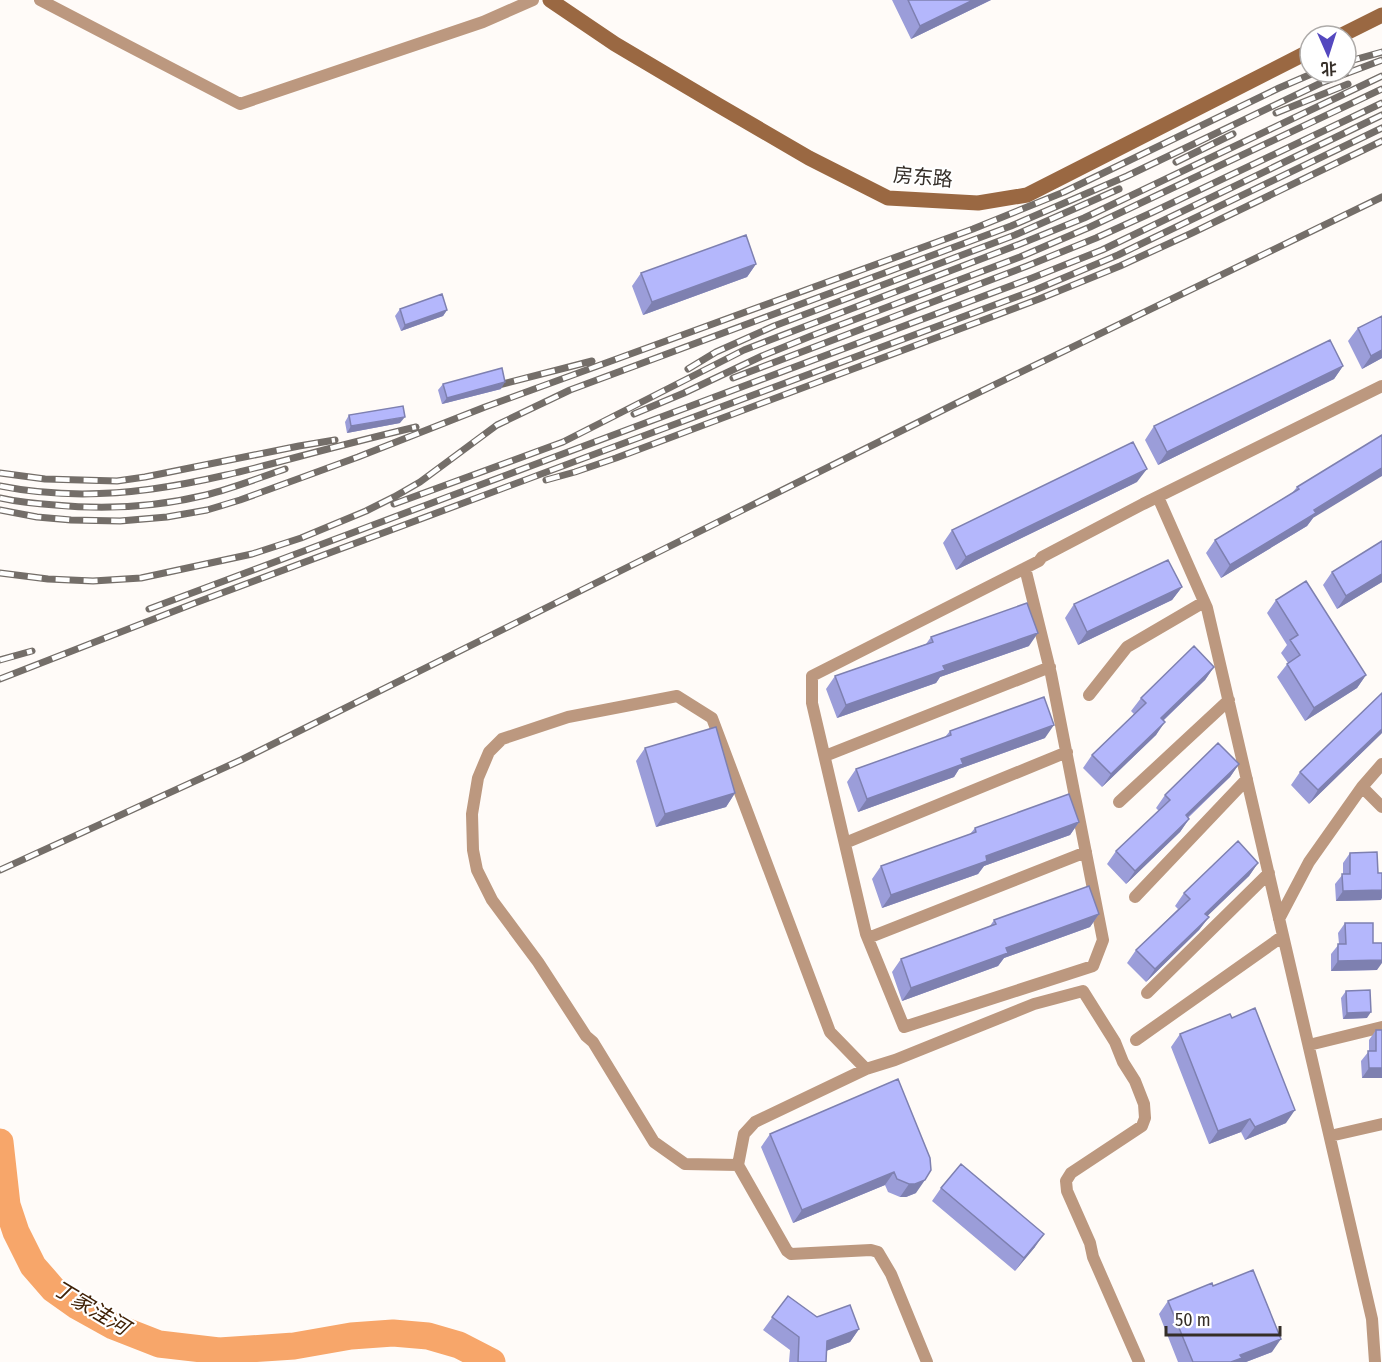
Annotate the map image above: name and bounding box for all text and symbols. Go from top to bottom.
north arrow [1298,24,1358,84]
text: 北 [1320,59,1337,78]
street label: 房东路 [892,162,954,192]
water label: 丁家洼河 [48,1275,137,1343]
scale bar [1166,1299,1280,1337]
text: 50 m [1175,1309,1211,1331]

